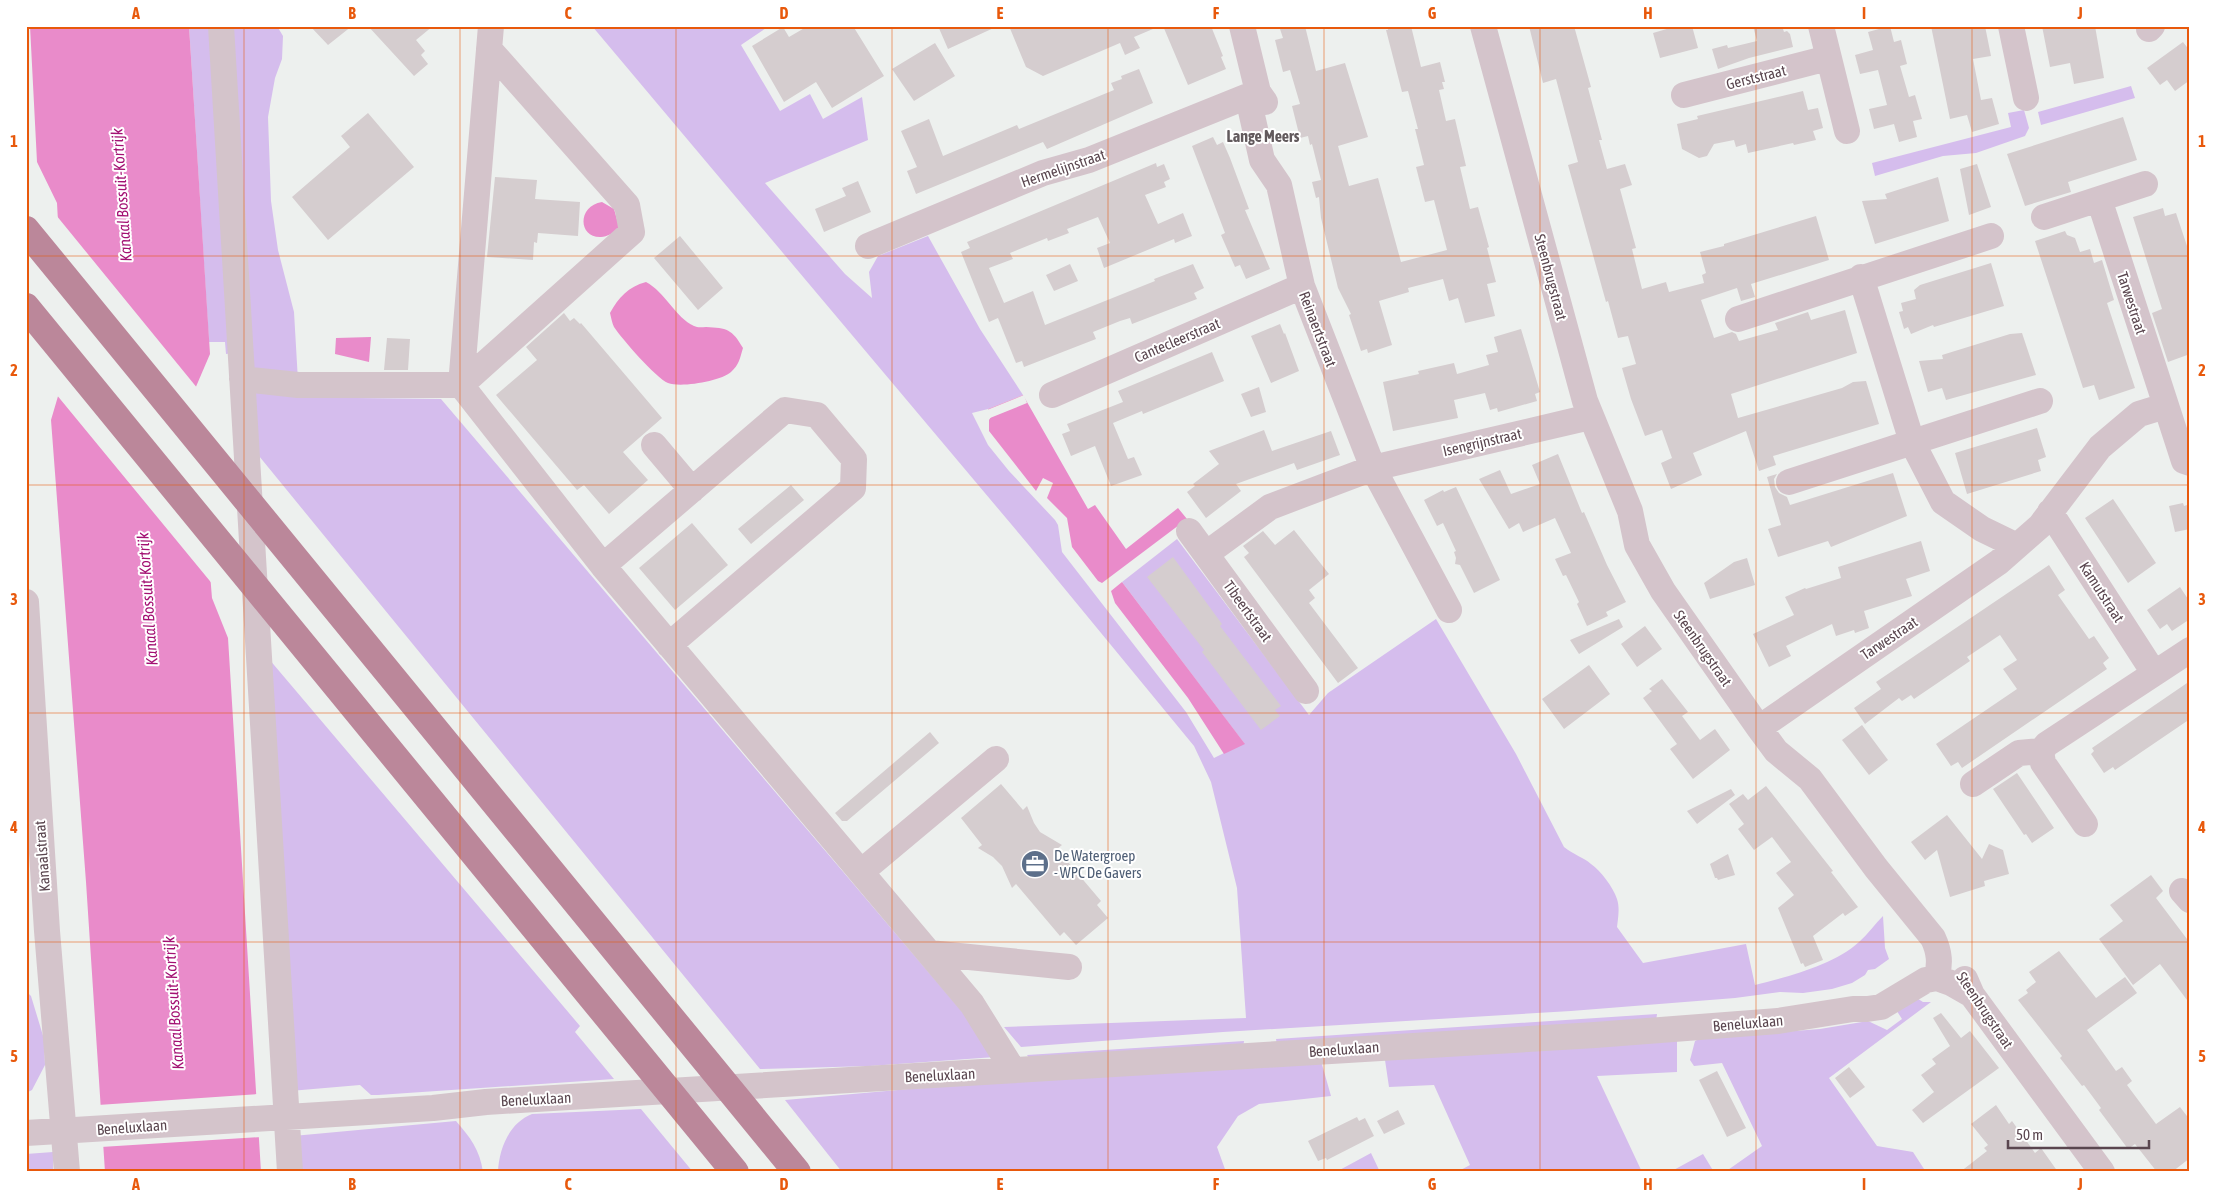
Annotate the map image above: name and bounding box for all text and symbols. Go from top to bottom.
text: A [131,4,140,22]
text: B [348,4,356,22]
text: C [564,4,572,22]
text: D [780,4,789,22]
text: E [997,4,1004,22]
text: F [1213,4,1220,22]
text: G [1428,4,1437,22]
text: H [1643,4,1653,22]
text: I [1862,4,1866,22]
text: J [2076,4,2083,22]
street label: Gerststraat [1724,61,1788,93]
water label: Kanaal Bossuit-Kortrijk [107,127,136,262]
district label: Lange Meers [1227,127,1300,145]
text: 1 [10,132,18,150]
text: 1 [2198,132,2206,150]
street label: Hermelijnstraat [1019,146,1107,190]
street label: Steenbrugstraat [1531,232,1571,322]
street label: Tarwestraat [2114,270,2150,336]
street label: Reinaertstraat [1296,289,1340,369]
street label: Cantecleerstraat [1132,314,1222,366]
text: 2 [10,361,18,379]
text: 2 [2198,361,2206,379]
street label: Isengrijnstraat [1441,425,1523,459]
water label: Kanaal Bossuit-Kortrijk [133,531,162,666]
street label: Kamutstraat [2076,559,2128,625]
street label: Tibeertstraat [1220,577,1276,645]
text: 3 [10,590,18,608]
text: 3 [2198,590,2206,608]
street label: Steenbrugstraat [1671,607,1735,689]
street label: Tarwestraat [1857,613,1921,663]
text: 4 [9,818,18,836]
text: 4 [2197,818,2206,836]
street label: Kanaalstraat [31,820,53,892]
place label: De Watergroep - WPC De Gavers [1054,847,1142,881]
office icon: De Watergroep - WPC De Gavers [1020,849,1050,879]
water label: Kanaal Bossuit-Kortrijk [159,935,188,1070]
street label: Steenbrugstraat [1953,969,2017,1051]
street label: Beneluxlaan [1712,1011,1784,1035]
street label: Beneluxlaan [1308,1038,1380,1060]
text: 5 [10,1047,18,1065]
text: 5 [2198,1047,2206,1065]
street label: Beneluxlaan [904,1065,976,1085]
street label: Beneluxlaan [500,1089,572,1109]
street label: Beneluxlaan [96,1116,168,1138]
scale bar [2008,1118,2150,1150]
text: 50 m [2016,1126,2043,1143]
text: A [131,1175,140,1193]
text: B [348,1175,356,1193]
text: C [564,1175,572,1193]
text: D [780,1175,789,1193]
text: E [997,1175,1004,1193]
text: F [1213,1175,1220,1193]
text: G [1428,1175,1437,1193]
text: H [1643,1175,1653,1193]
text: I [1862,1175,1866,1193]
text: J [2076,1175,2083,1193]

